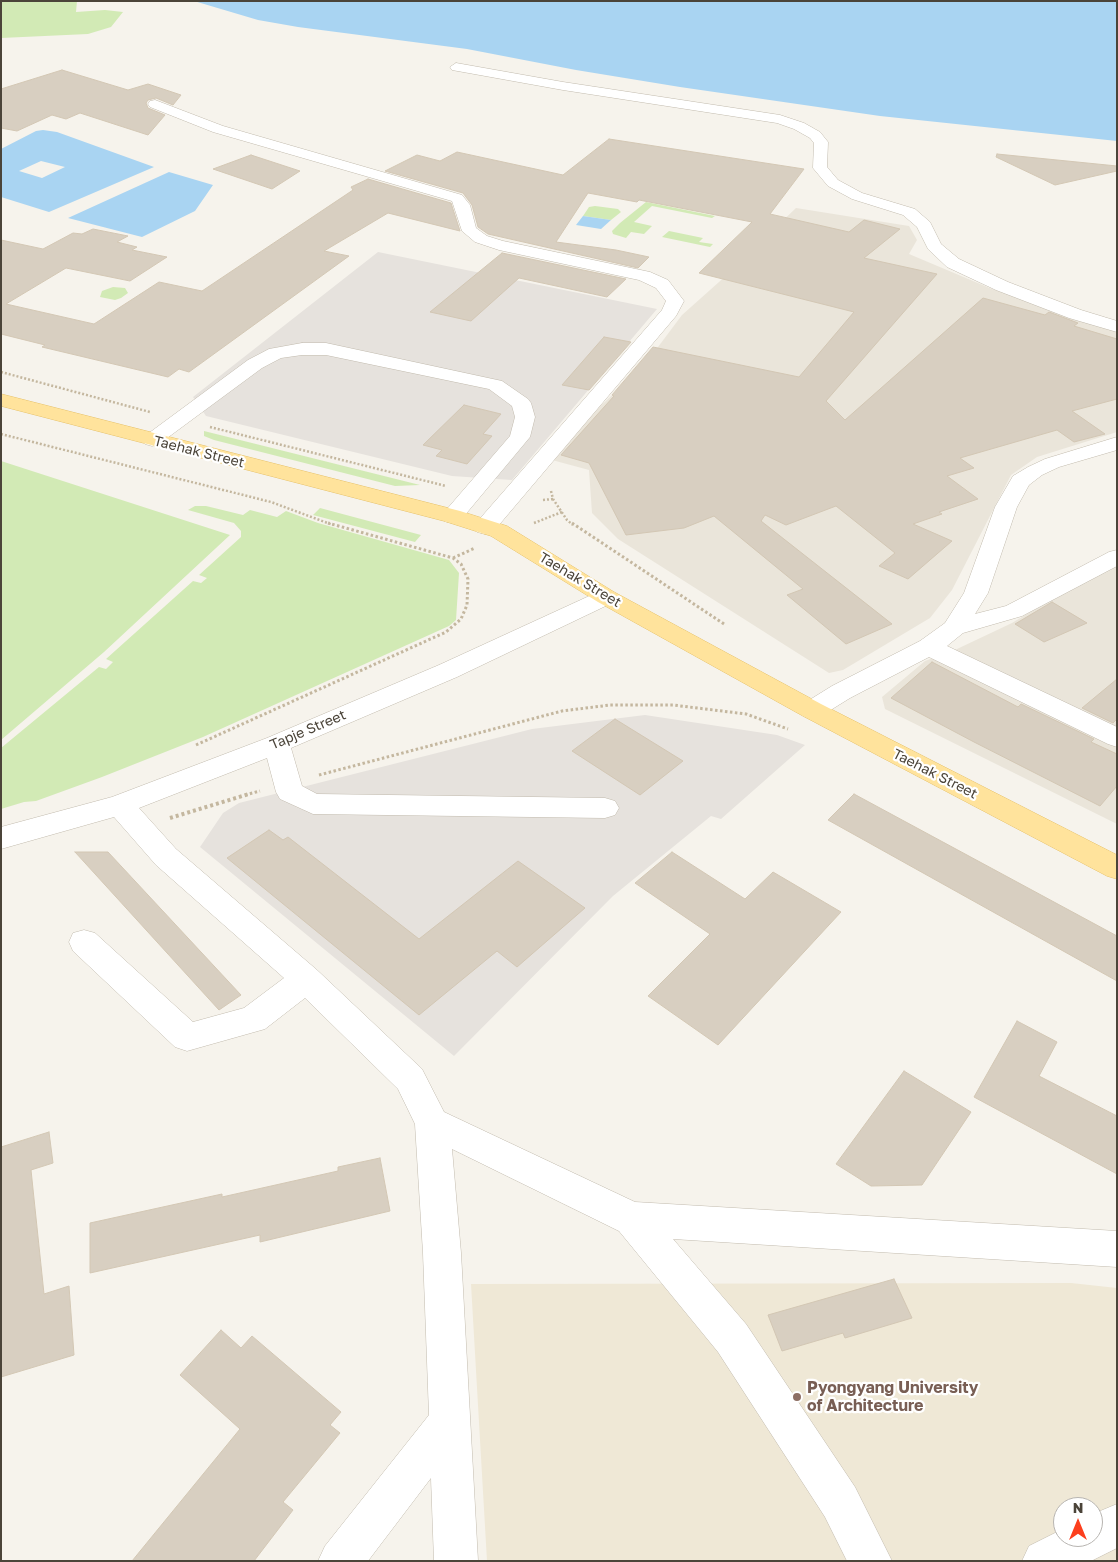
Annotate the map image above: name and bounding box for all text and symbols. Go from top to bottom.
street label: Taehak Street [152,433,246,471]
street label: Taehak Street [536,549,624,611]
street label: Tapje Street [268,706,348,754]
street label: Taehak Street [890,745,980,803]
place label: Pyongyang University of Architecture [807,1378,978,1416]
marker: Pyongyang University of Architecture [791,1391,803,1403]
north arrow [1053,1497,1103,1547]
text: N [1073,1499,1083,1516]

